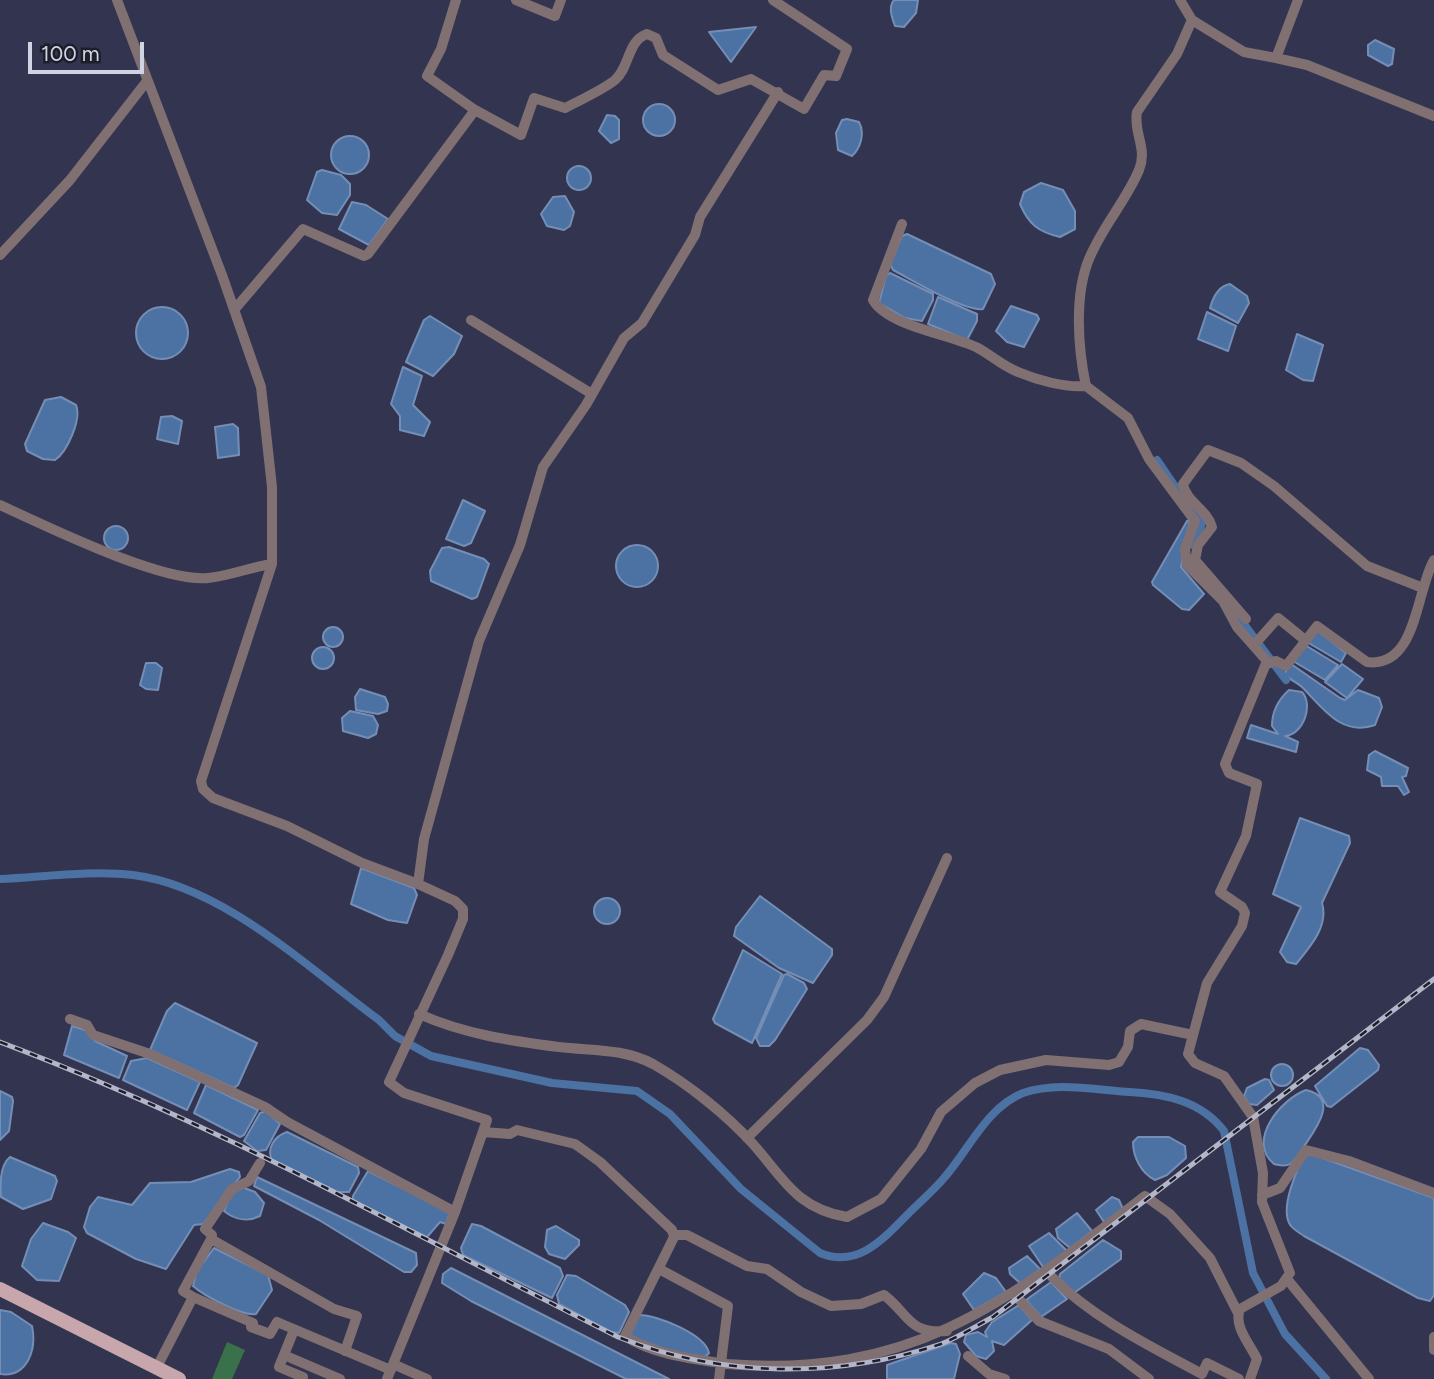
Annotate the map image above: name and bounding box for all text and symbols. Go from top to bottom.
scale bar [32,28,147,72]
text: 100 m [41,41,100,66]

